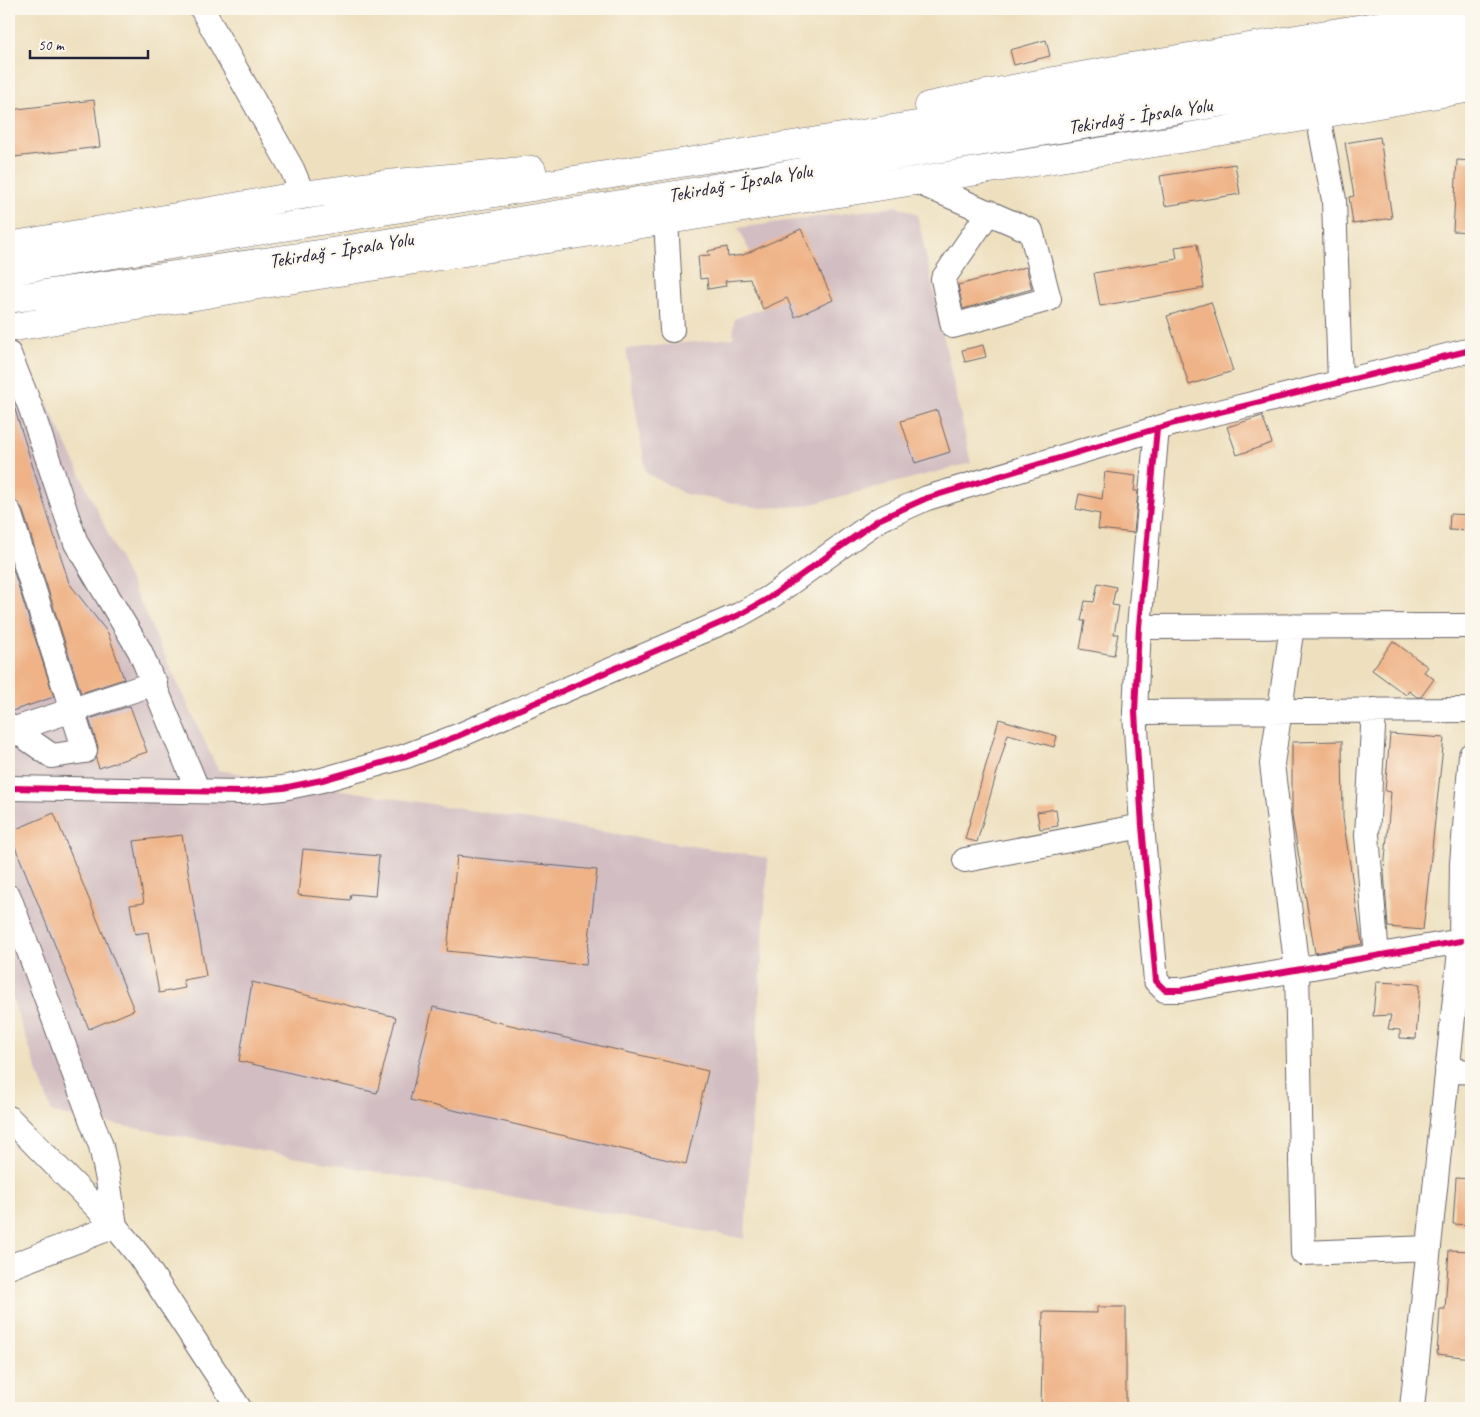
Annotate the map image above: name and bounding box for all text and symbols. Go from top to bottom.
scale bar [30,28,148,60]
text: 50 m [38,36,65,55]
street label: Tekirdağ - İpsala Yolu [1066,92,1215,140]
street label: Tekirdağ - İpsala Yolu [666,158,815,208]
street label: Tekirdağ - İpsala Yolu [267,226,416,274]

